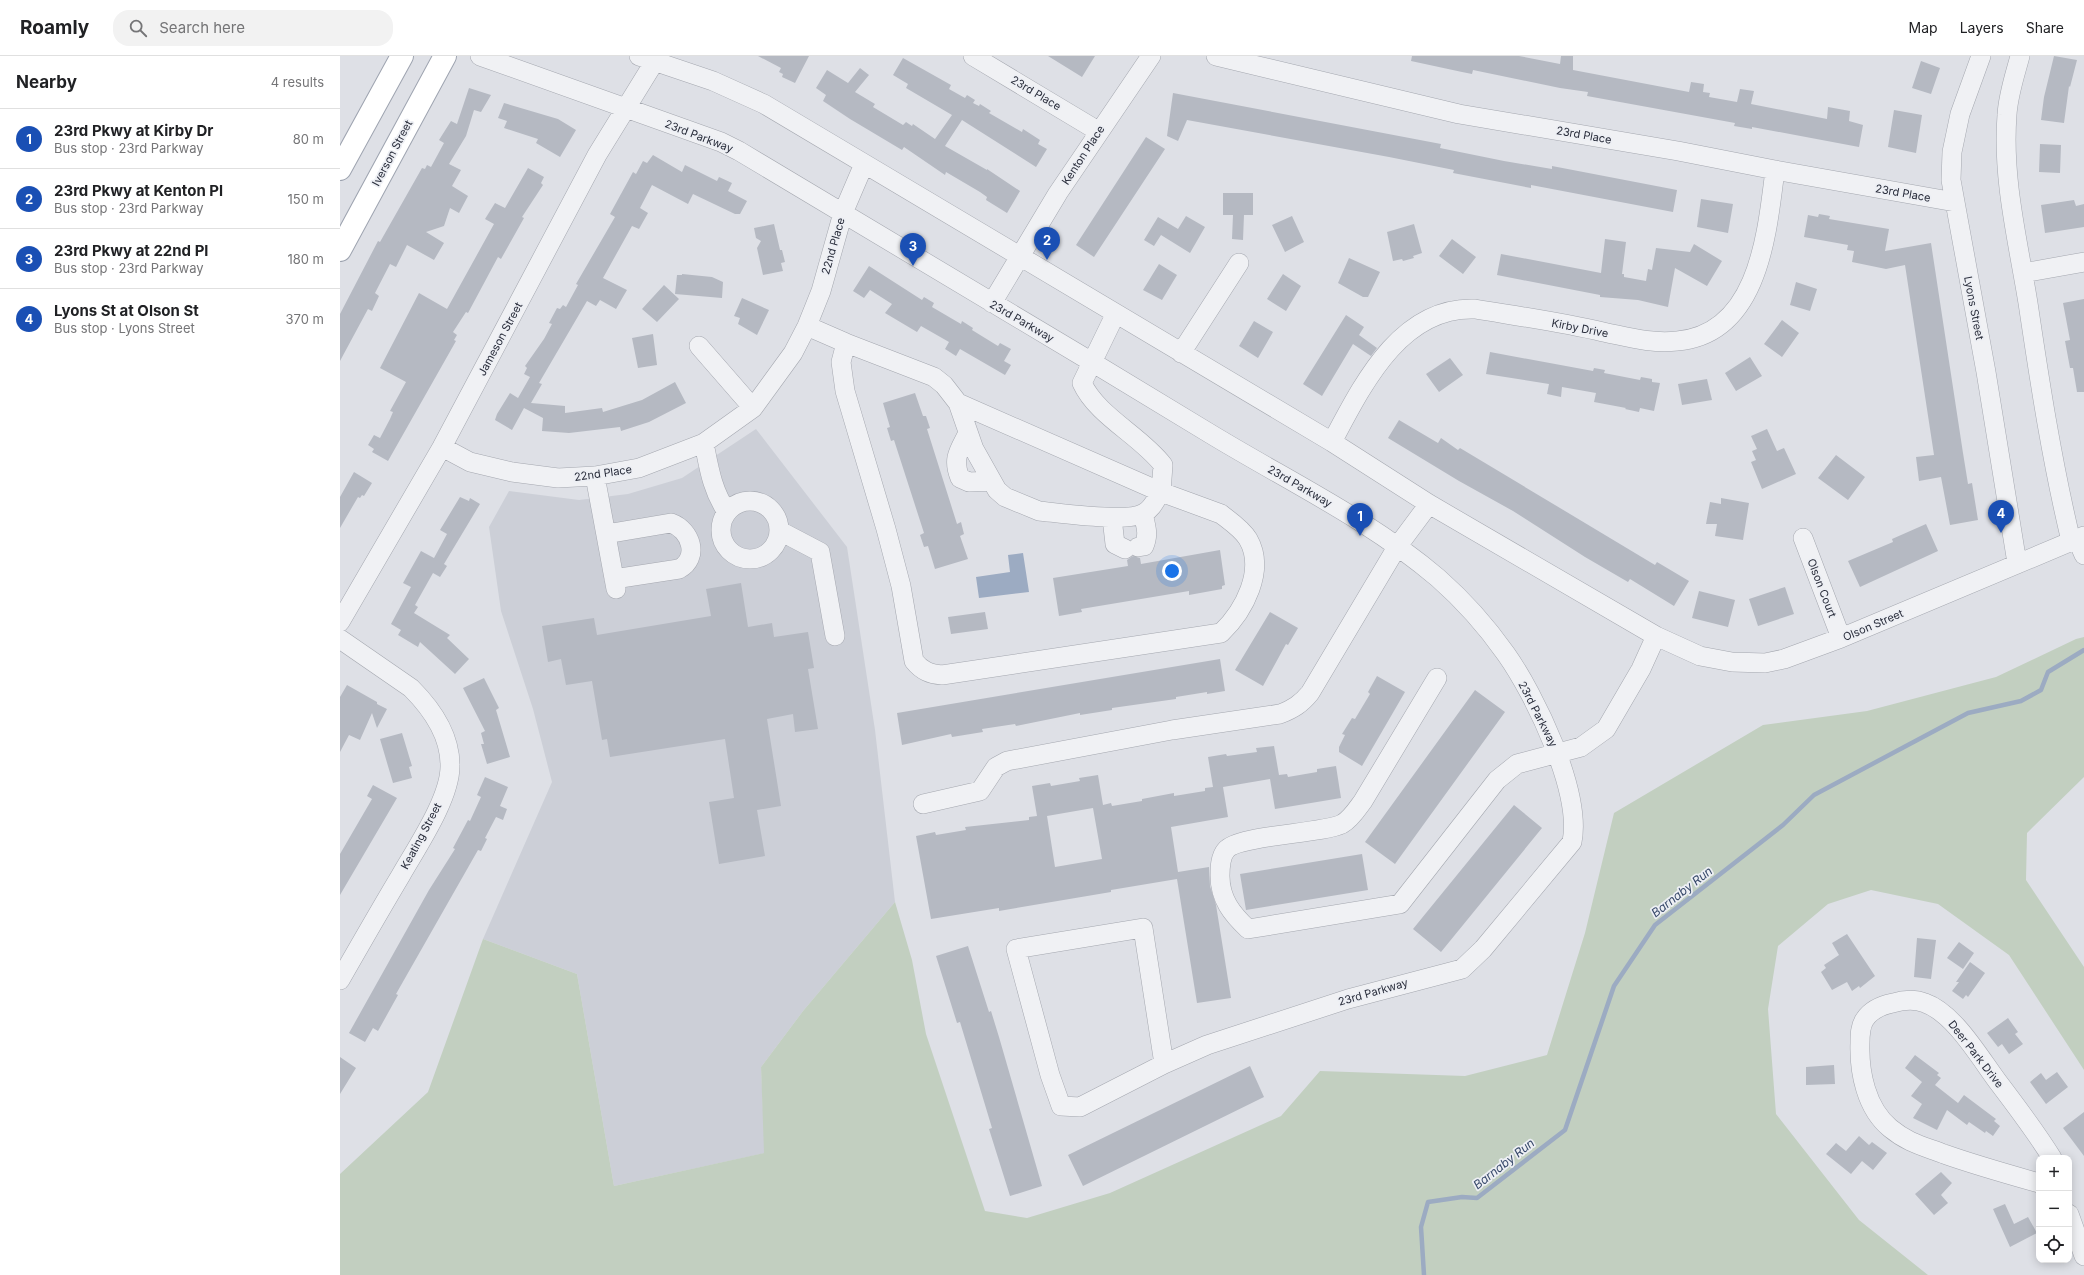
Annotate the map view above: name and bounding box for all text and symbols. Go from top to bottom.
search box [113,10,393,46]
text: Roamly [20,16,89,39]
icon: search [127,17,149,39]
text: Search here [159,18,245,37]
text: Map [1909,19,1938,36]
text: Layers [1960,19,2004,36]
text: Share [2026,19,2064,36]
text: Nearby [16,72,77,92]
street label: 23rd Place [1008,73,1064,113]
text: 4 results [271,74,324,90]
street label: Iverson Street [369,117,415,188]
street label: 23rd Parkway [663,117,735,155]
text: 23rd Pkwy at Kirby Dr [54,121,213,140]
street label: Kenton Place [1059,123,1107,187]
street label: 23rd Place [1555,123,1613,147]
text: 1 [26,131,32,147]
text: 80 m [293,131,324,147]
text: Bus stop · 23rd Parkway [54,140,204,156]
text: 23rd Pkwy at Kenton Pl [54,181,223,200]
street label: 23rd Place [1874,181,1932,205]
text: 2 [25,191,33,207]
text: 150 m [288,191,324,207]
text: Bus stop · 23rd Parkway [54,200,204,216]
street label: 22nd Place [818,216,848,276]
pin: 2 [1034,227,1060,260]
pin: 3 [900,233,926,266]
text: 23rd Pkwy at 22nd Pl [54,241,208,260]
text: 3 [25,251,33,267]
text: 180 m [287,251,324,267]
text: Bus stop · 23rd Parkway [54,260,204,276]
street label: Lyons Street [1961,275,1987,341]
street label: 23rd Parkway [987,297,1057,345]
street label: Jameson Street [475,299,526,378]
text: Lyons St at Olson St [54,301,199,320]
text: 4 [25,311,33,327]
text: 370 m [286,311,324,327]
street label: Kirby Drive [1550,316,1610,340]
text: Bus stop · Lyons Street [54,320,195,336]
street label: 22nd Place [573,462,633,484]
street label: 23rd Parkway [1265,462,1335,510]
pin: 4 [1988,500,2014,533]
pin: 1 [1347,503,1373,536]
street label: Olson Court [1804,556,1840,620]
your location [1162,561,1182,581]
street label: Olson Street [1841,606,1906,644]
street label: 23rd Parkway [1515,679,1561,749]
street label: Keating Street [398,800,445,872]
water label: Barnaby Run [1648,863,1715,920]
street label: 23rd Parkway [1336,975,1410,1009]
street label: Deer Park Drive [1945,1017,2007,1091]
water label: Barnaby Run [1470,1135,1537,1192]
map controls [2036,1155,2072,1263]
button: + [2036,1155,2072,1191]
button: − [2036,1191,2072,1227]
button: locate [2036,1227,2072,1263]

